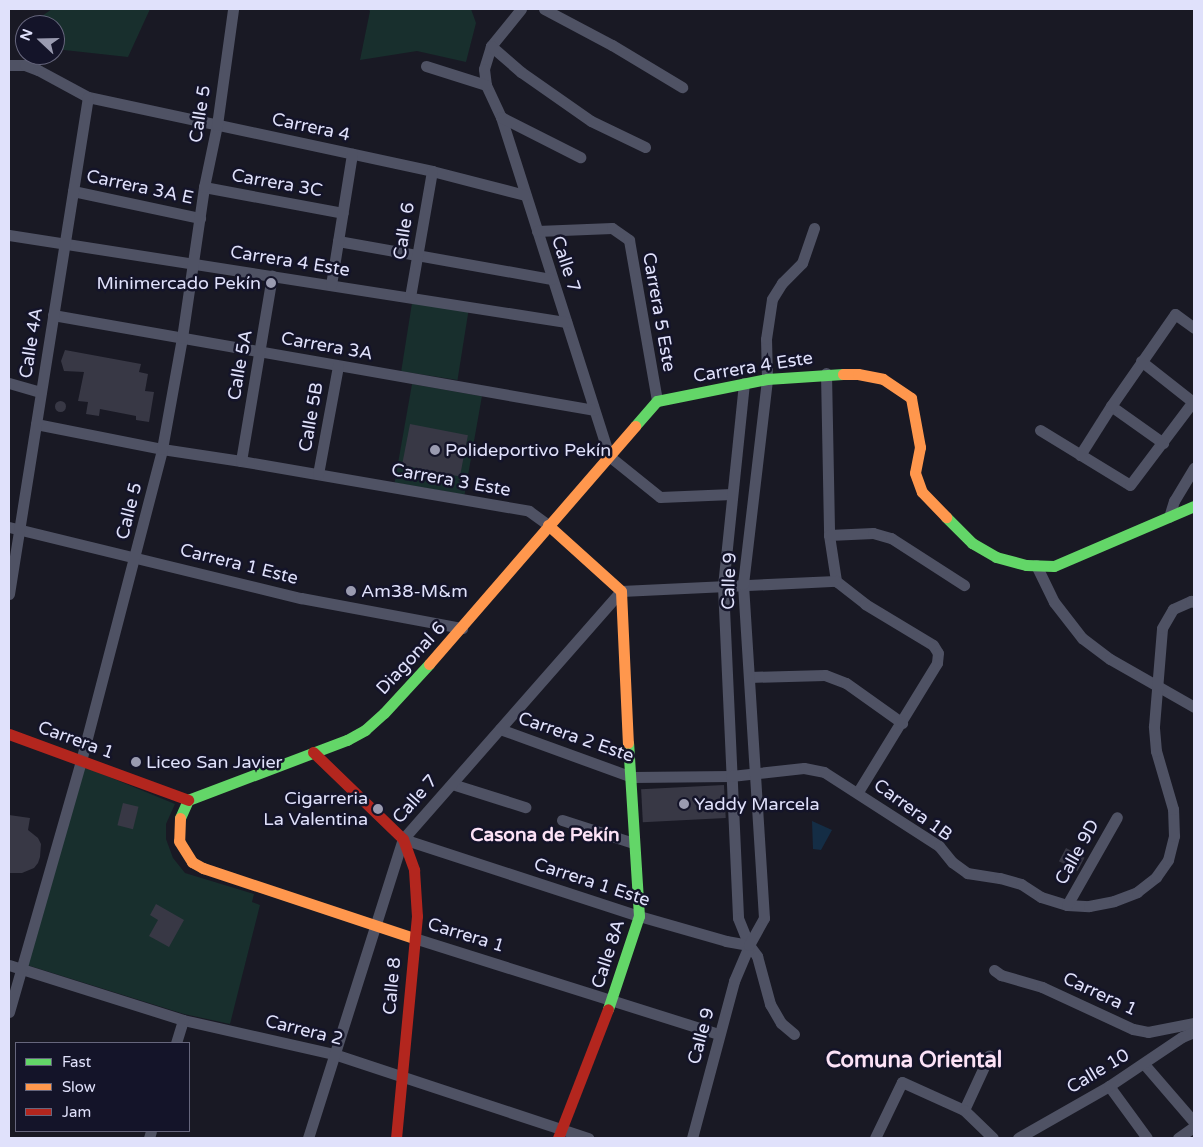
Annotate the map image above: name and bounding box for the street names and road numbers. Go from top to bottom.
street label: Calle 5 [185,84,215,144]
street label: Carrera 4 [270,108,352,146]
street label: Carrera 3C [230,164,324,202]
street label: Carrera 3A E [84,165,196,209]
street label: Calle 6 [389,201,419,261]
street label: Calle 7 [547,233,585,295]
street label: Carrera 4 Este [229,241,351,281]
street label: Carrera 5 Este [638,251,680,373]
street label: Calle 4A [15,306,47,380]
street label: Carrera 3A [279,327,375,365]
street label: Calle 5A [223,328,257,402]
street label: Carrera 4 Este [692,347,814,387]
street label: Calle 5B [294,381,328,453]
street label: Carrera 3 Este [390,459,512,501]
street label: Calle 5 [112,480,146,542]
street label: Carrera 1 Este [178,539,300,589]
street label: Calle 9 [717,552,741,610]
street label: Diagonal 6 [372,617,450,699]
street label: Carrera 2 Este [515,707,637,767]
street label: Carrera 1 [35,716,117,764]
street label: Calle 7 [388,770,442,828]
street label: Carrera 1B [870,774,956,846]
street label: Calle 9D [1050,816,1104,888]
street label: Carrera 1 Este [531,853,653,911]
street label: Carrera 1 [425,913,507,957]
street label: Calle 8A [587,917,629,991]
street label: Calle 8 [379,956,405,1016]
street label: Carrera 1 [1059,967,1141,1021]
street label: Calle 9 [683,1005,719,1067]
street label: Carrera 2 [263,1010,345,1050]
street label: Calle 10 [1063,1044,1133,1098]

